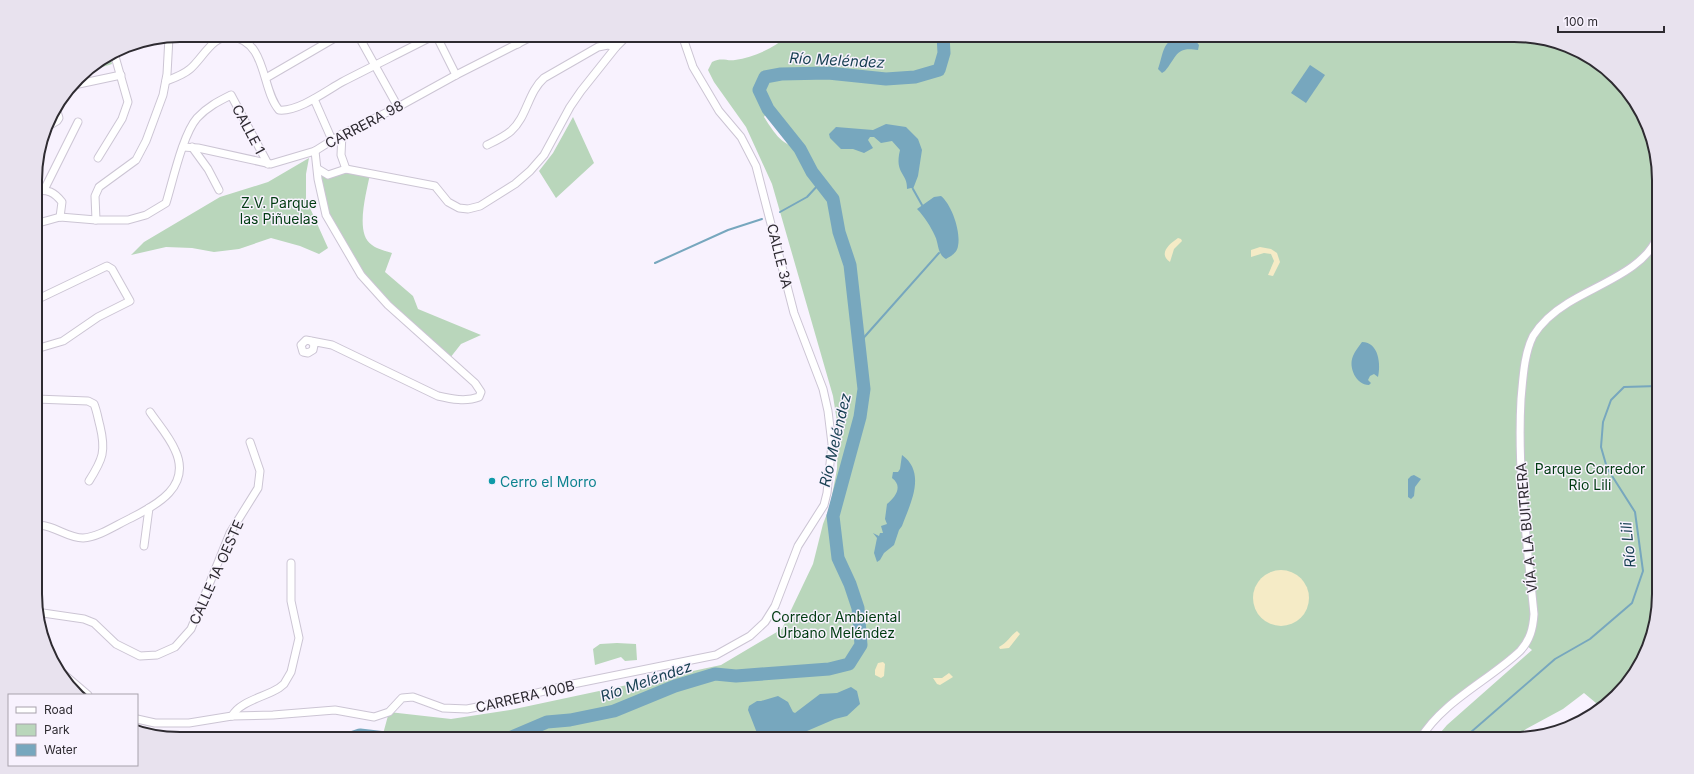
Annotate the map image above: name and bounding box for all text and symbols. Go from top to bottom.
scale bar [1558,8,1664,34]
text: 100 m [1564,14,1598,29]
water label: Río Meléndez [789,48,885,72]
street label: CARRERA 98 [322,96,406,152]
street label: CALLE 1 [229,101,269,157]
park label: Z.V. Parque las Piñuelas [240,194,318,227]
street label: CALLE 3A [764,222,796,290]
water label: Río Meléndez [815,391,855,489]
park label: Parque Corredor Rio Lili [1535,460,1645,493]
street label: VÍA A LA BUITRERA [1512,462,1540,594]
place label: Cerro el Morro [500,473,597,490]
marker: Cerro el Morro [487,476,497,486]
street label: CALLE 1A OESTE [185,517,247,627]
water label: Río Lili [1616,521,1640,569]
park label: Corredor Ambiental Urbano Meléndez [771,608,901,641]
water label: Río Meléndez [598,656,694,706]
street label: CARRERA 100B [474,676,576,716]
legend [8,694,138,766]
text: Road [44,702,73,717]
text: Park [44,722,70,737]
text: Water [44,742,78,757]

